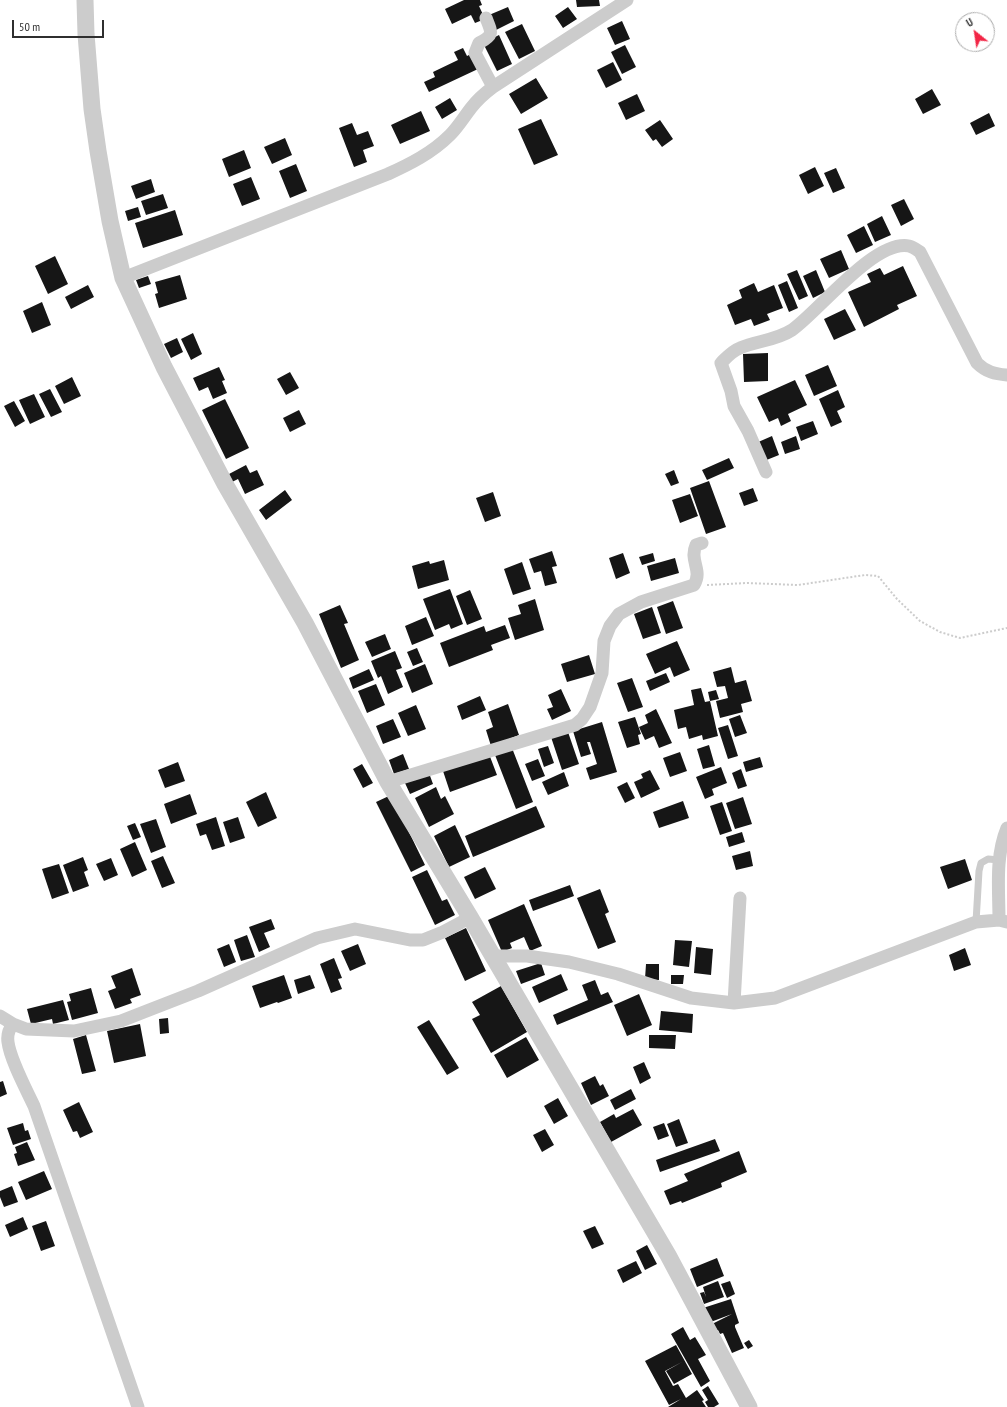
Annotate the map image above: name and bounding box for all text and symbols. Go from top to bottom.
scale bar [14,12,106,38]
north arrow [955,12,995,52]
text: U [964,15,975,30]
text: 50 m [19,19,40,34]

